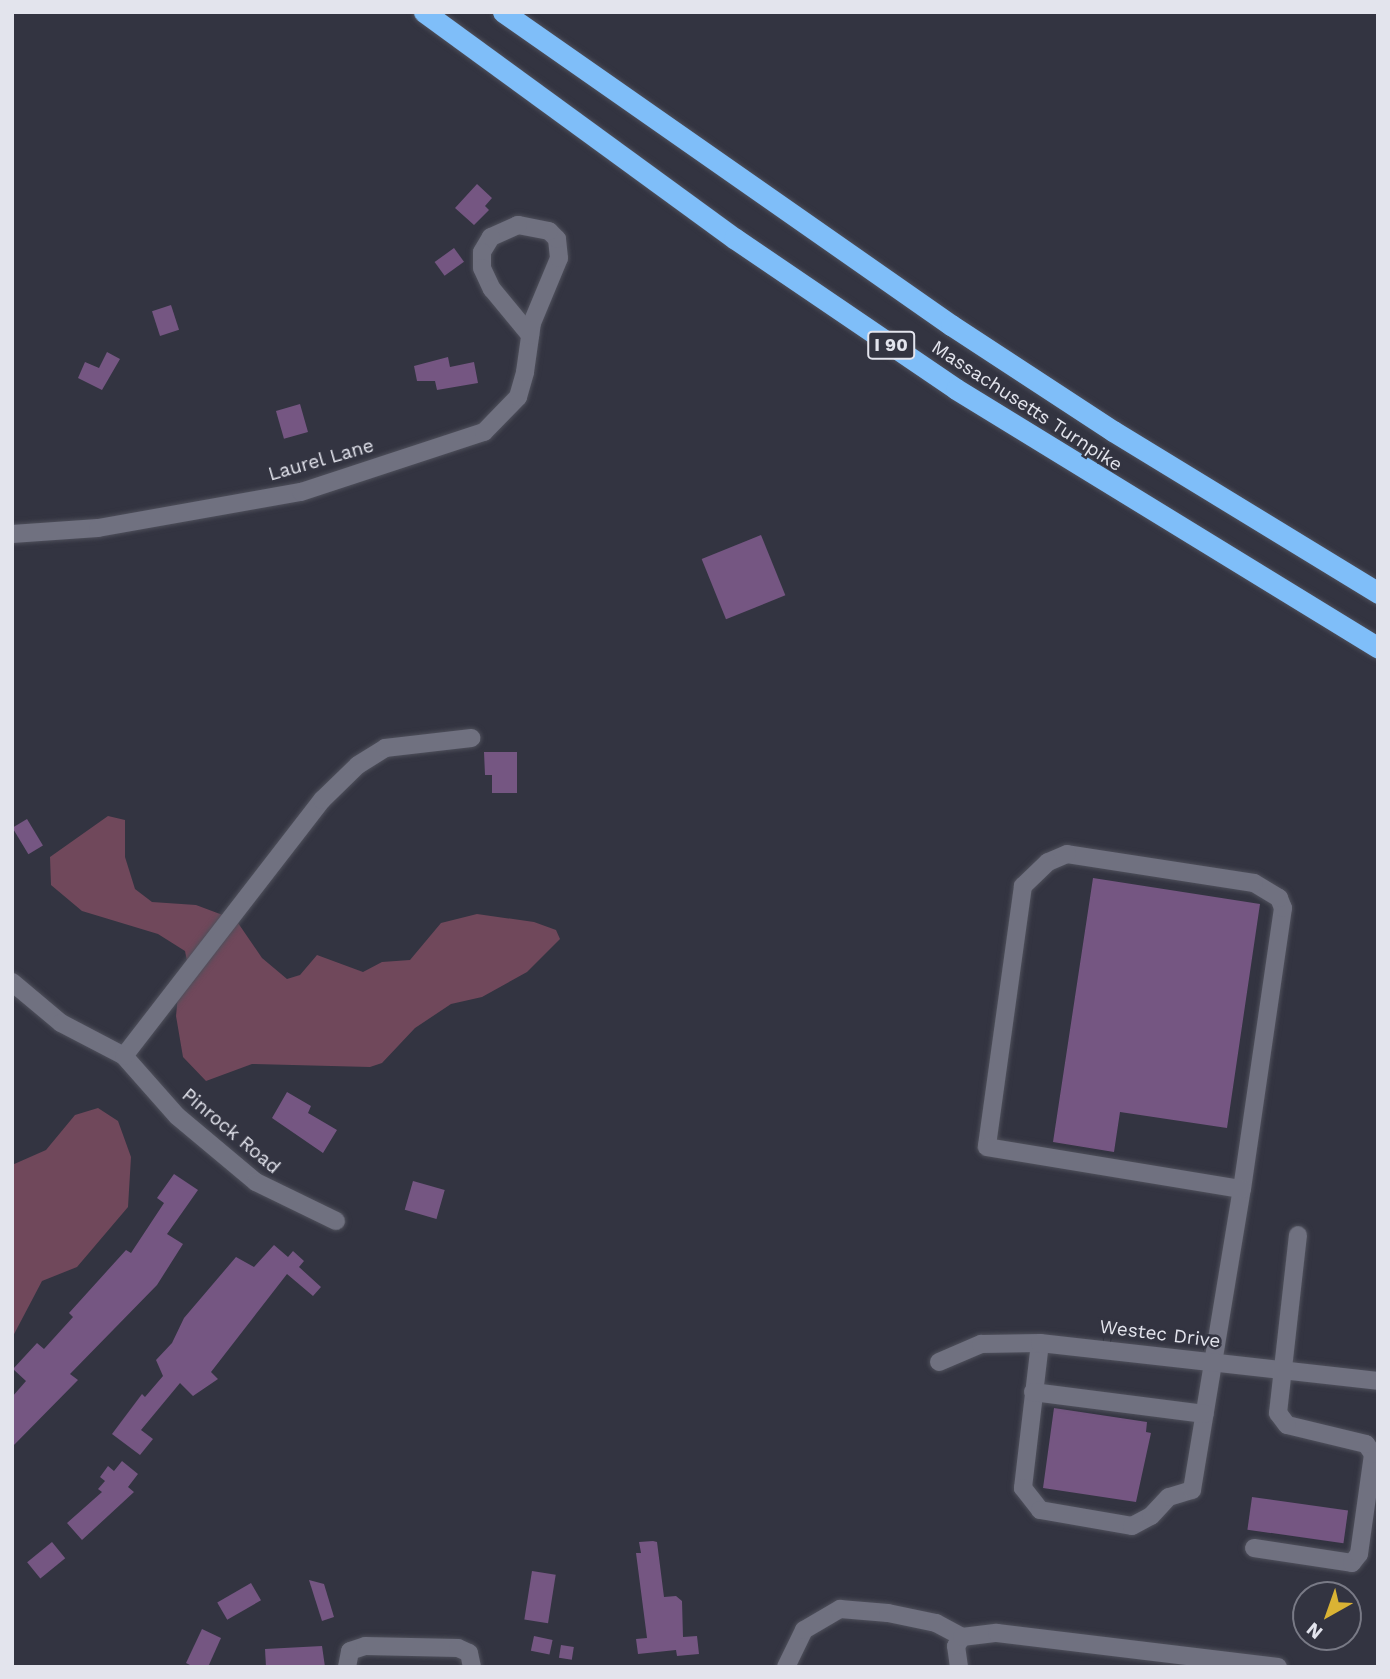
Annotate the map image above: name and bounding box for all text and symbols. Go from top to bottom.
road number: I 90 [866,330,916,360]
street label: Massachusetts Turnpike [927,336,1127,476]
street label: Laurel Lane [265,434,377,486]
street label: Pinrock Road [177,1083,285,1179]
street label: Westec Drive [1098,1315,1222,1353]
north arrow [1292,1581,1362,1651]
text: N [1302,1618,1327,1644]

